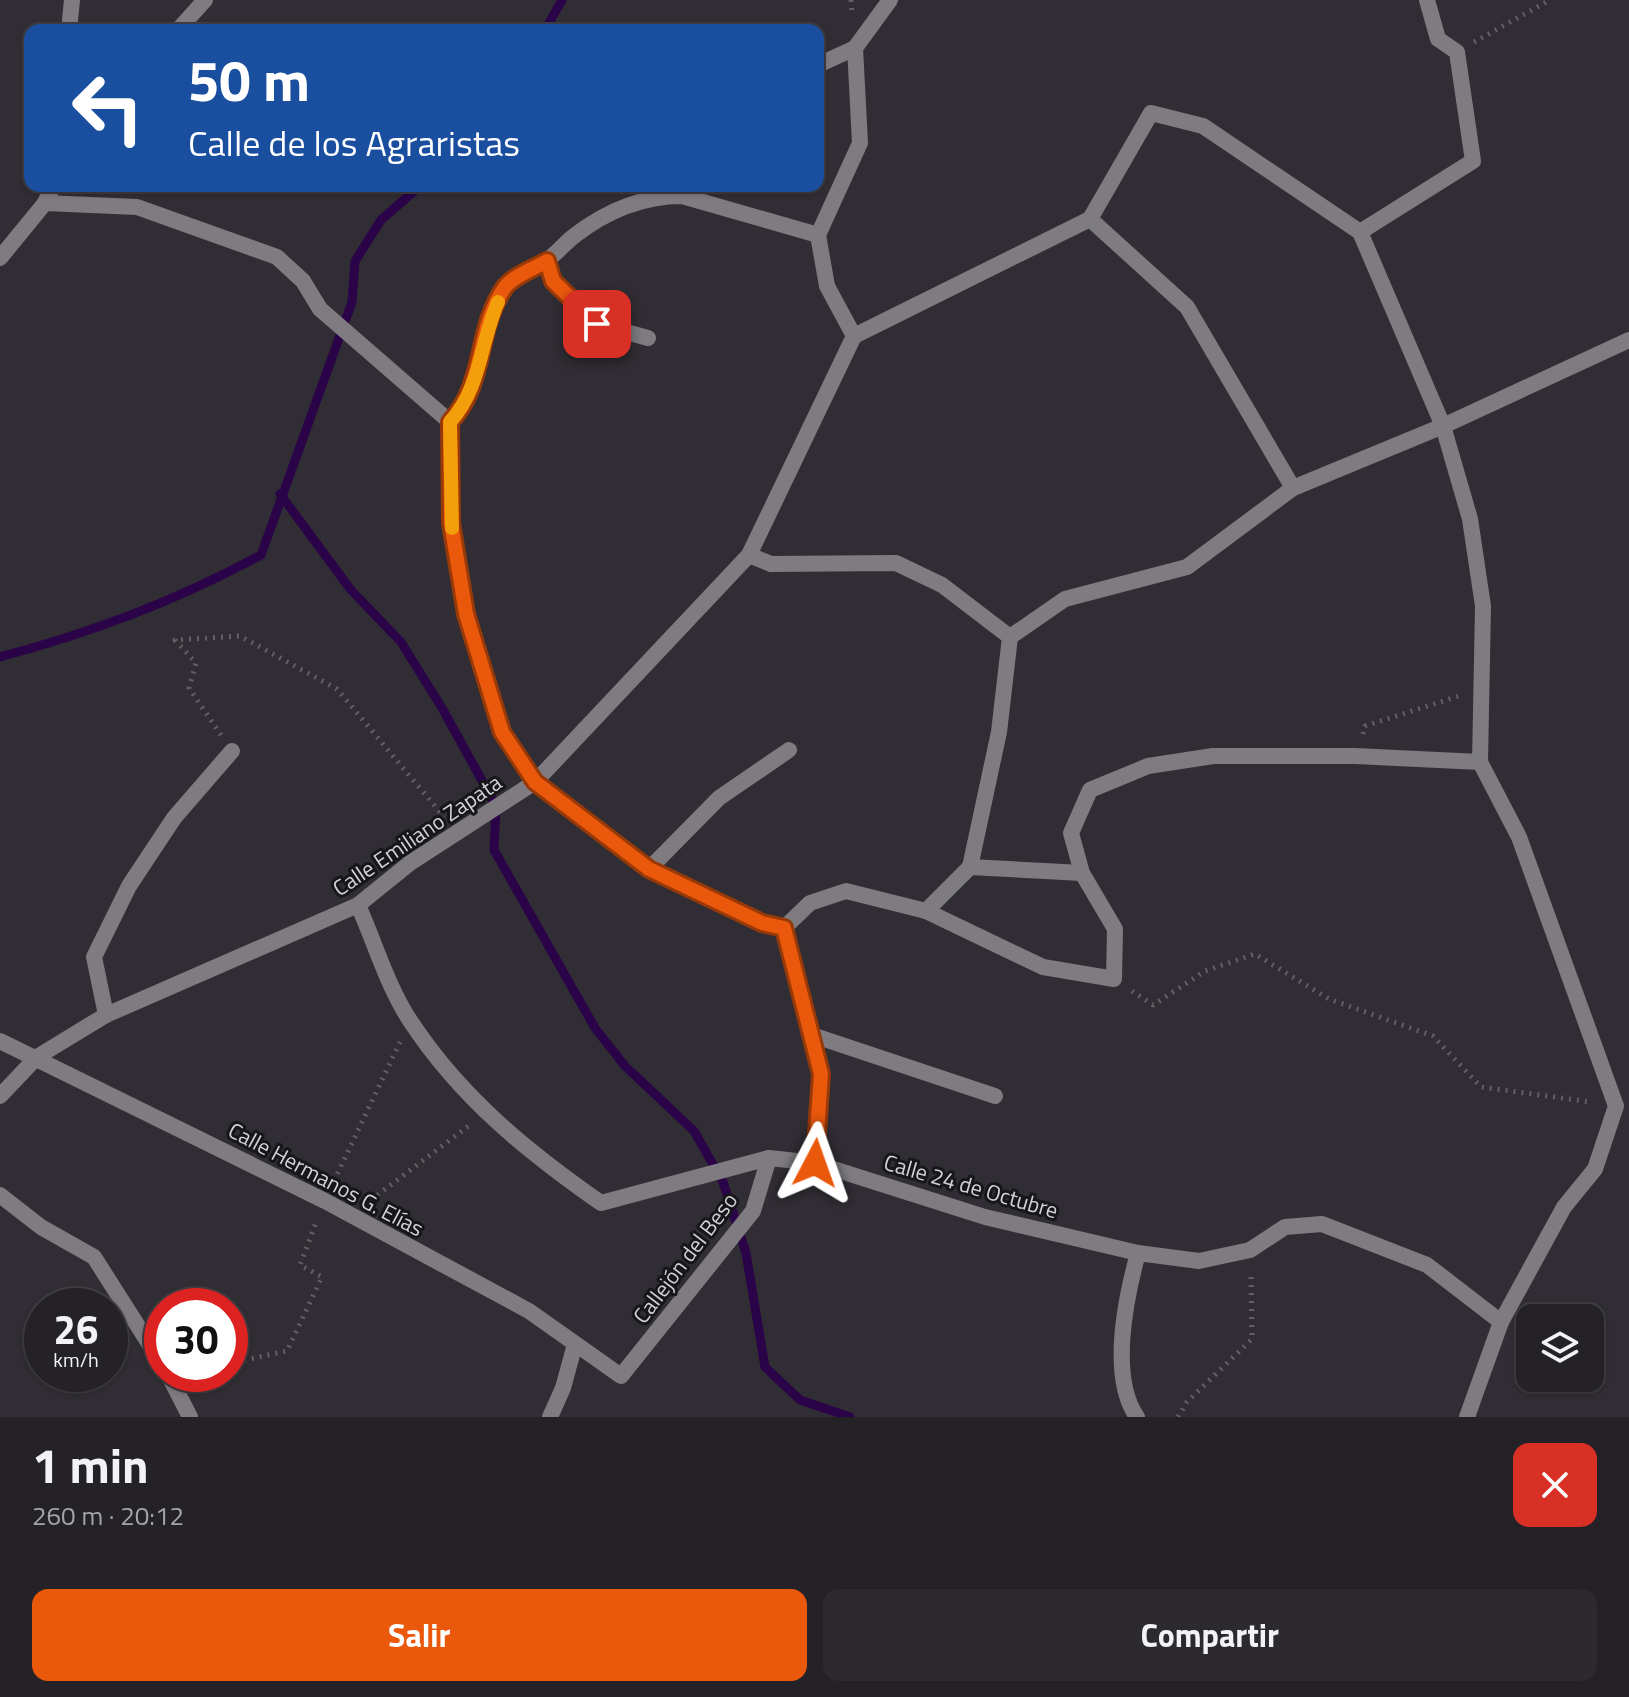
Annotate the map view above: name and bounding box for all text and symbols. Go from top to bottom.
text: 50 m [188,38,310,123]
icon: left [56,56,160,160]
text: Calle de los Agraristas [188,115,520,170]
pin [563,290,631,358]
icon: arrive [575,302,619,346]
street label: Calle Emiliano Zapata [325,766,509,904]
street label: Calle Hermanos G. Elías [222,1113,430,1245]
position arrow [773,1121,857,1205]
street label: Calle 24 de Octubre [880,1145,1062,1227]
street label: Callejón del Beso [624,1185,746,1331]
speed limit sign: 30 [144,1288,248,1392]
text: 26 [54,1299,98,1360]
map controls [1516,1304,1604,1392]
button: layers [1516,1304,1604,1392]
text: km/h [53,1344,99,1375]
text: 1 min [32,1429,149,1502]
button: close [1513,1443,1597,1527]
text: 260 m · 20:12 [32,1496,184,1535]
button: Salir [32,1589,807,1681]
button: Compartir [823,1589,1597,1681]

